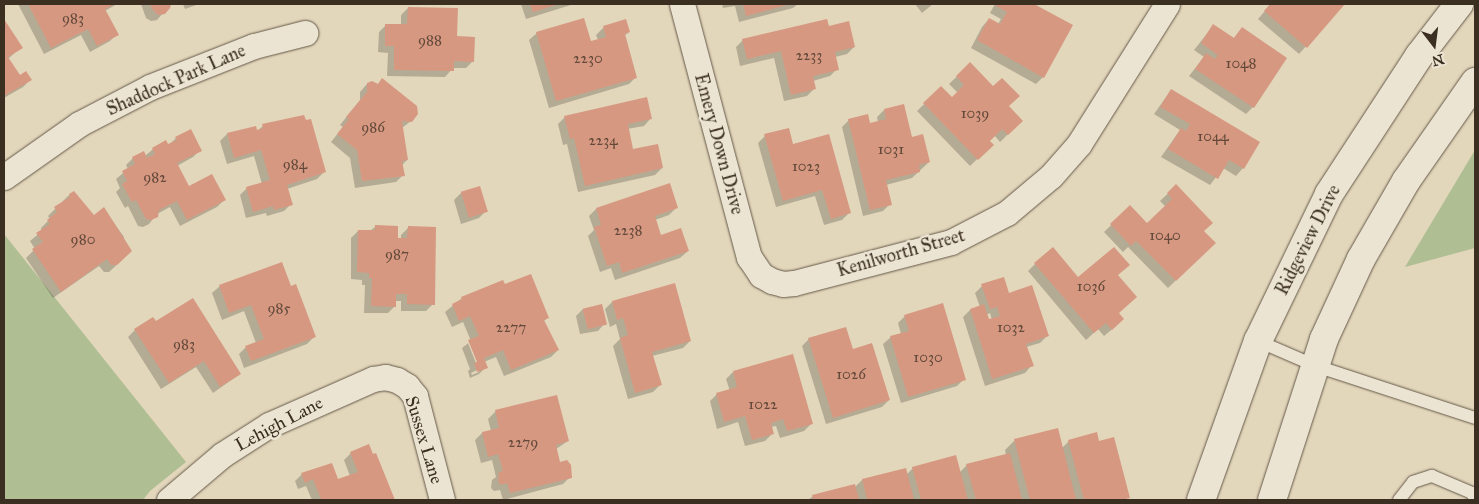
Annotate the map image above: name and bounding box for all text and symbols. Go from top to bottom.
house number: 983 [62,10,84,28]
north arrow [1409,20,1459,70]
house number: 988 [418,32,442,50]
street label: Shaddock Park Lane [103,40,249,120]
house number: 2233 [796,47,822,65]
house number: 2230 [573,50,603,68]
text: N [1430,50,1446,70]
house number: 1048 [1226,55,1256,73]
street label: Emery Down Drive [690,71,748,217]
house number: 1039 [961,105,989,123]
house number: 986 [361,119,385,137]
house number: 1044 [1197,128,1229,146]
house number: 2234 [588,132,618,150]
house number: 1031 [878,141,904,159]
house number: 984 [283,156,307,174]
house number: 1023 [792,158,820,176]
house number: 982 [143,169,167,187]
street label: Ridgeview Drive [1271,181,1345,299]
house number: 2238 [614,222,642,240]
street label: Kenilworth Street [835,224,967,282]
house number: 1040 [1149,227,1181,245]
house number: 980 [71,231,95,249]
house number: 987 [385,246,409,264]
house number: 1036 [1077,278,1105,296]
house number: 985 [267,300,291,318]
house number: 2277 [496,319,526,337]
house number: 1032 [997,319,1025,337]
house number: 983 [173,336,195,354]
house number: 1030 [913,349,943,367]
house number: 1026 [836,366,866,384]
street label: Lehigh Lane [232,392,326,456]
street label: Sussex Lane [400,394,448,486]
house number: 1022 [748,396,778,414]
house number: 2279 [508,434,538,452]

